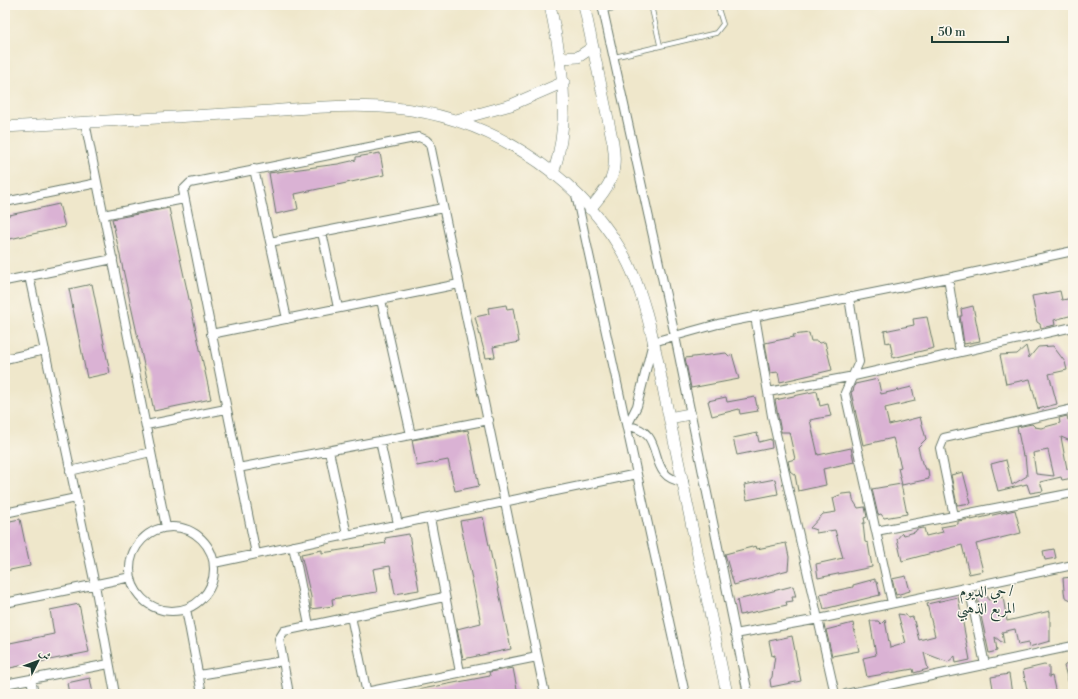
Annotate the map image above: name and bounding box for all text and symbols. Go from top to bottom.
scale bar [932,18,1008,44]
text: 50 m [938,25,966,40]
district label: حي الديوم / المربع الذهبي [957,582,1015,622]
north arrow [18,641,58,681]
text: ش [36,646,54,664]

